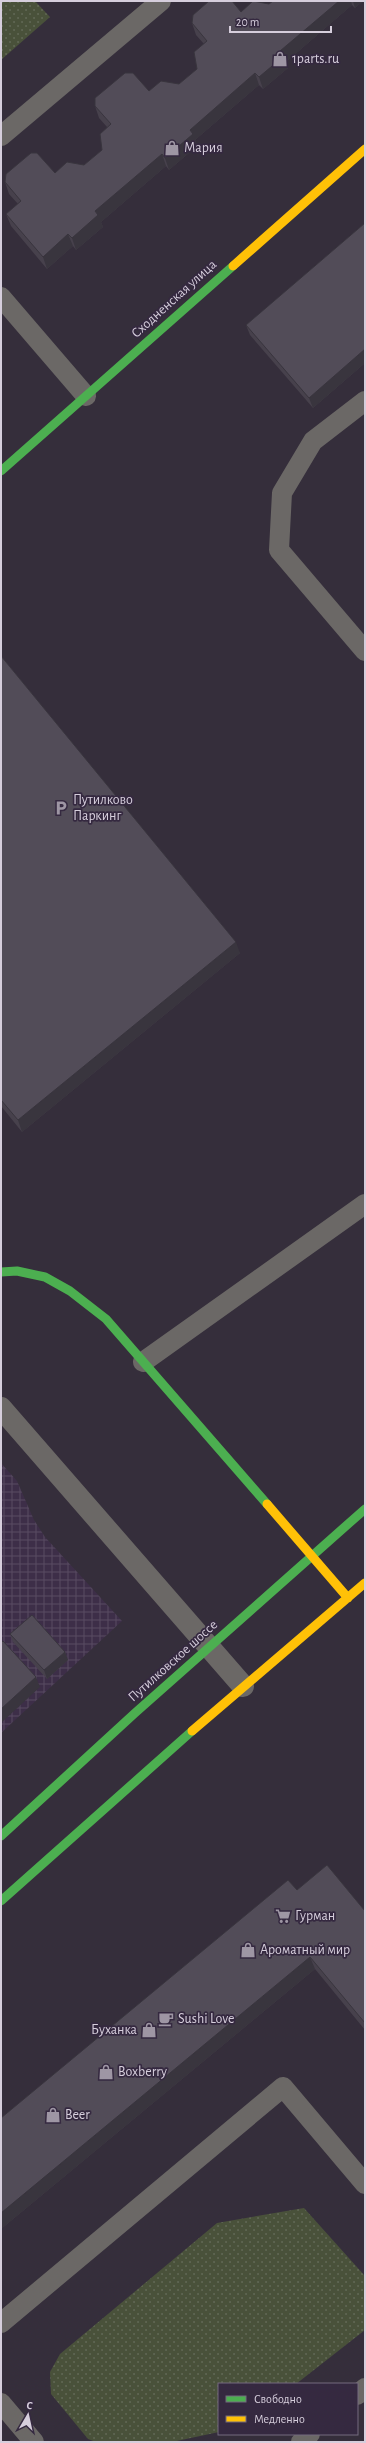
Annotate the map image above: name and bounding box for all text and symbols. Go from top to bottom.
scale bar [230,8,331,34]
text: 20 m [236,16,259,28]
shop icon: 1parts.ru [271,50,289,68]
place label: 1parts.ru [292,52,339,66]
shop icon: Мария [163,139,181,157]
place label: Мария [184,141,223,155]
street label: Сходненская улица [129,257,220,341]
place label: Путилково Паркинг [73,793,133,823]
parking icon: Путилково Паркинг [52,799,70,817]
street label: Путилковское шоссе [126,1617,220,1705]
supermarket icon: Гурман [274,1907,292,1925]
place label: Гурман [295,1909,335,1923]
shop icon: Ароматный мир [239,1941,257,1959]
place label: Ароматный мир [260,1943,350,1957]
cafe icon: Sushi Love [157,2010,175,2028]
place label: Sushi Love [178,2012,234,2026]
shop icon: Буханка [140,2021,158,2039]
place label: Буханка [91,2023,138,2037]
shop icon: Boxberry [97,2063,115,2081]
place label: Boxberry [118,2065,167,2079]
shop icon: Beer [44,2106,62,2124]
place label: Beer [65,2108,90,2122]
legend [218,2383,358,2435]
text: Свободно [254,2393,302,2405]
north arrow [8,2395,48,2435]
text: С [26,2400,33,2412]
text: Медленно [254,2413,305,2425]

